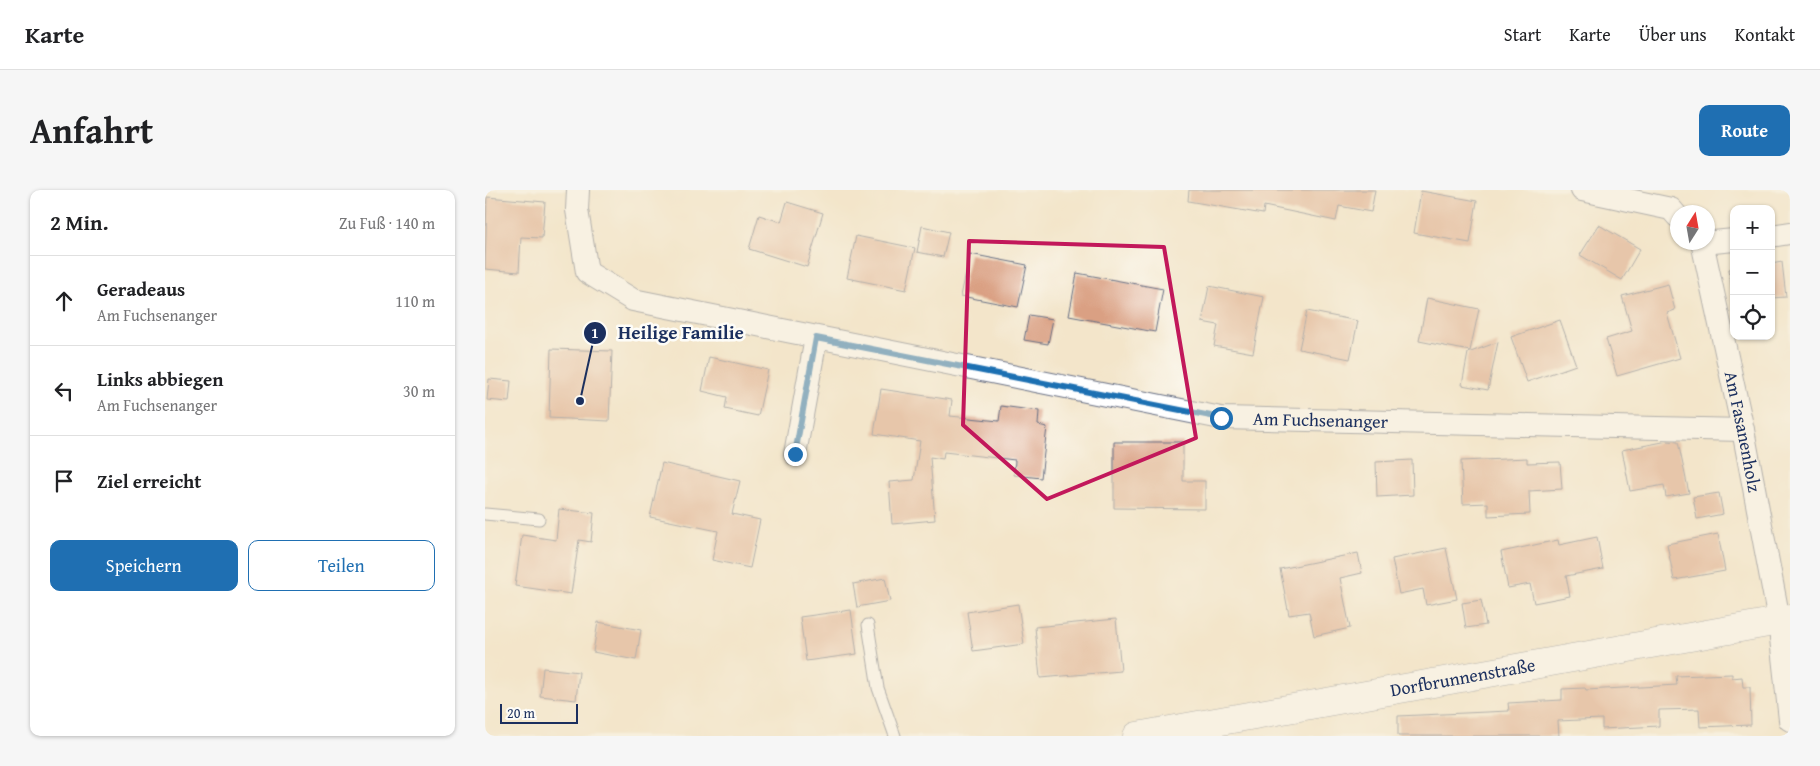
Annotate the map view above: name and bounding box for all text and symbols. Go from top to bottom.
text: Karte [25,17,84,52]
text: Start [1504,21,1541,48]
text: Karte [1569,21,1611,48]
text: Über uns [1639,21,1707,48]
text: Kontakt [1735,21,1795,48]
text: Anfahrt [30,105,153,156]
button: Route [1699,105,1790,156]
north arrow [1670,205,1715,250]
map controls [1730,205,1775,340]
button: + [1730,205,1775,250]
text: 2 Min. [50,207,108,238]
text: Zu Fuß · 140 m [339,211,435,235]
button: − [1730,250,1775,295]
text: Geradeaus [97,275,185,303]
icon: ahead [50,287,78,315]
text: 110 m [395,289,435,313]
button: locate [1730,295,1775,340]
text: Am Fuchsenanger [97,303,217,327]
callout: Heilige Familie [583,316,754,350]
text: Heilige Familie [618,318,744,346]
text: 1 [591,322,599,343]
text: Links abbiegen [97,365,223,393]
street label: Am Fasanenholz [1718,369,1769,494]
icon: left [50,377,78,405]
text: 30 m [403,379,435,403]
text: Am Fuchsenanger [97,393,217,417]
street label: Am Fuchsenanger [1253,405,1389,435]
route start [1210,407,1233,430]
route end [784,443,807,466]
icon: arrive [50,467,78,495]
text: Ziel erreicht [97,467,201,495]
button: Speichern [50,540,238,591]
button: Teilen [248,540,435,591]
street label: Dorfbrunnenstraße [1388,651,1537,703]
scale bar [500,701,577,724]
text: 20 m [507,703,535,723]

